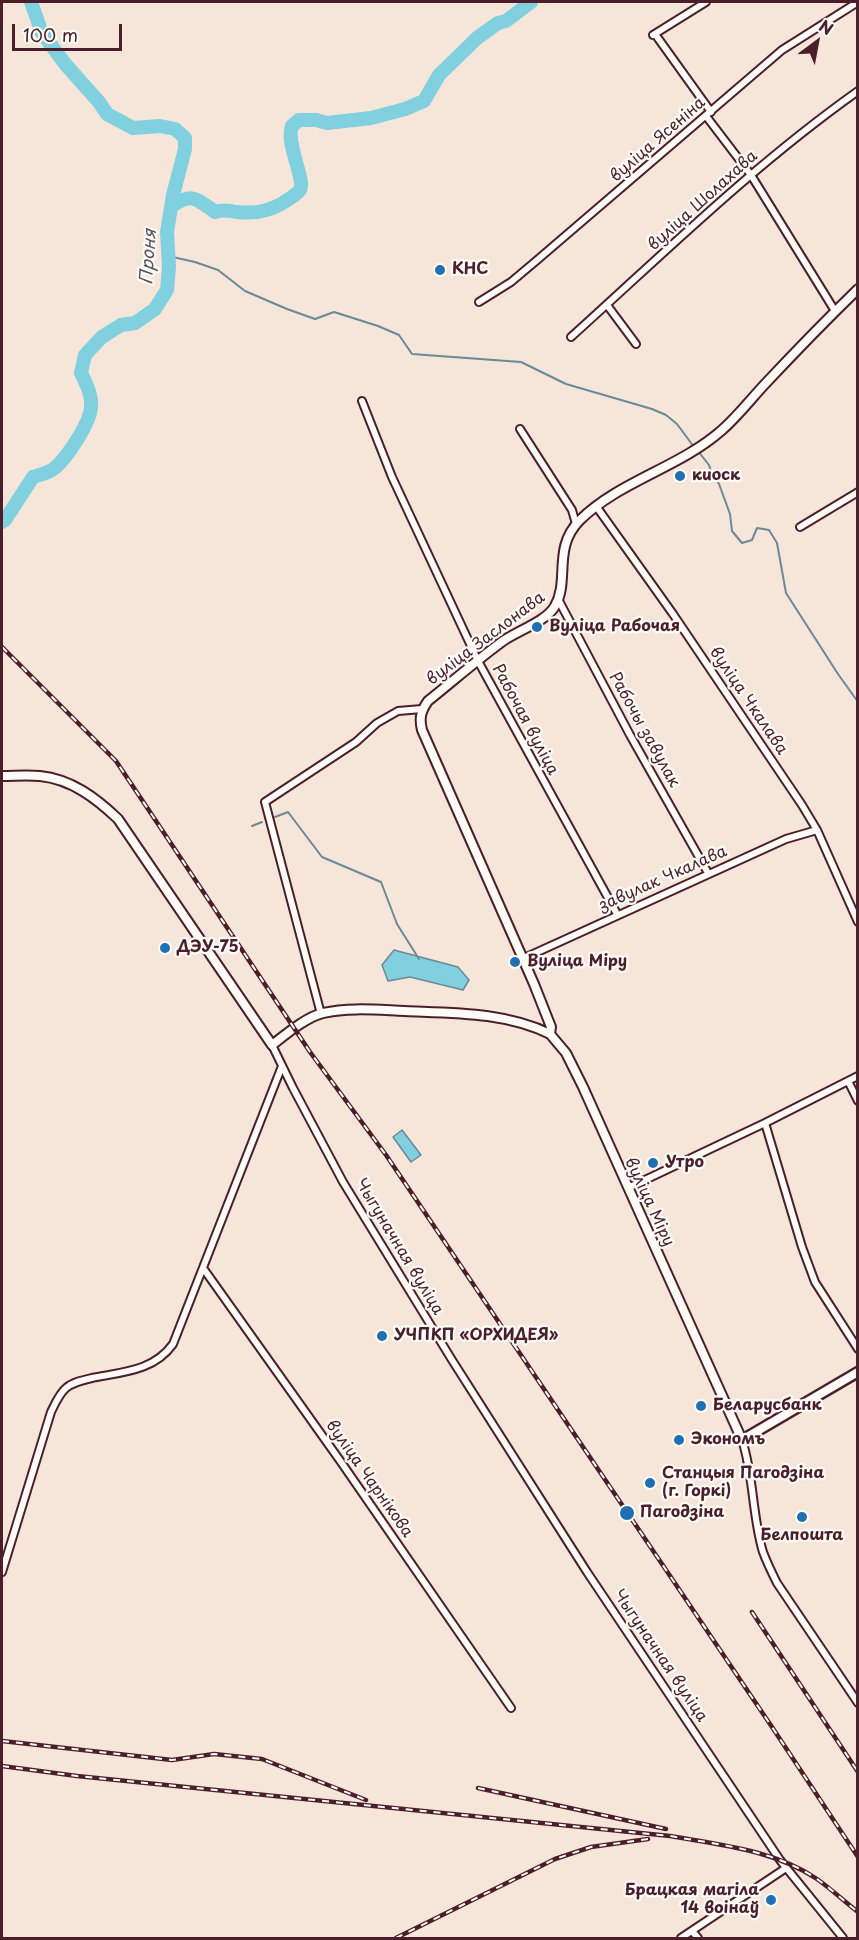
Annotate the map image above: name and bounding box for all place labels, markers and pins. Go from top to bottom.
place label: КНС [452,260,488,280]
marker: КНС [433,263,447,277]
place label: киоск [692,466,740,486]
marker: киоск [673,469,687,483]
place label: Вуліца Рабочая [549,617,680,637]
marker: Вуліца Рабочая [530,620,544,634]
place label: ДЭУ-75 [177,938,239,958]
marker: ДЭУ-75 [158,941,172,955]
place label: Вуліца Міру [527,952,627,972]
marker: Вуліца Міру [508,955,522,969]
place label: Утро [665,1153,704,1173]
marker: Утро [646,1156,660,1170]
place label: УЧПКП «ОРХИДЕЯ» [394,1326,558,1346]
marker: УЧПКП «ОРХИДЕЯ» [375,1329,389,1343]
place label: Беларусбанк [713,1396,822,1416]
marker: Беларусбанк [694,1399,708,1413]
place label: Экономъ [691,1430,765,1450]
marker: Экономъ [672,1433,686,1447]
place label: Станцыя Пагодзіна (г. Горкі) [662,1464,824,1502]
marker: Станцыя Пагодзіна (г. Горкі) [643,1476,657,1490]
place label: Пагодзіна [640,1503,724,1523]
marker: Пагодзіна [618,1504,636,1522]
marker: Белпошта [795,1510,809,1524]
place label: Белпошта [761,1526,843,1546]
place label: Брацкая магіла 14 воінаў [625,1881,759,1919]
marker: Брацкая магіла 14 воінаў [764,1893,778,1907]

